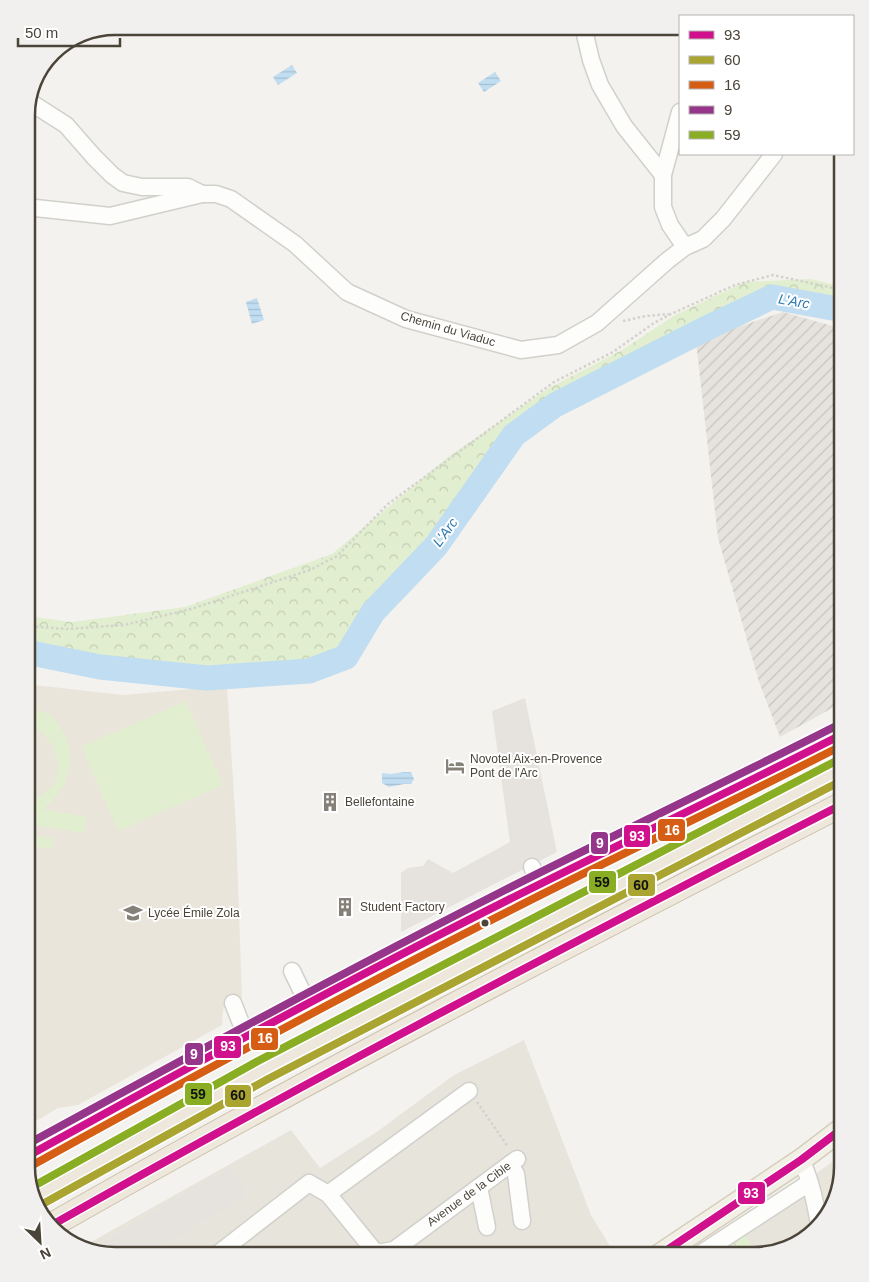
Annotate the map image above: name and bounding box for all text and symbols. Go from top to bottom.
scale bar [18,15,120,47]
legend [679,15,854,155]
text: 50 m [25,24,58,41]
text: 93 [724,26,741,43]
text: 60 [724,51,741,68]
text: 16 [724,76,741,93]
text: 9 [724,101,732,118]
text: 59 [724,126,741,143]
water label: L'Arc [777,290,811,312]
street label: Chemin du Viaduc [399,309,497,349]
water label: L'Arc [429,515,461,549]
place label: Novotel Aix-en-Provence Pont de l'Arc [470,752,602,780]
hotel icon: Novotel Aix-en-Provence Pont de l'Arc [444,755,466,777]
building icon: Bellefontaine [319,791,341,813]
place label: Bellefontaine [345,795,415,809]
line badge: 16 [657,818,686,842]
text: 16 [664,822,680,838]
line badge: 93 [623,824,651,848]
text: 93 [629,828,645,844]
line badge: 9 [590,831,609,855]
text: 9 [596,835,604,851]
line badge: 59 [588,870,617,894]
line badge: 60 [627,873,656,897]
text: 59 [594,874,610,890]
text: 60 [633,877,649,893]
building icon: Student Factory [334,896,356,918]
place label: Student Factory [360,900,445,914]
school or university icon: Lycée Émile Zola [122,902,144,924]
place label: Lycée Émile Zola [148,905,240,920]
unlabelled marker [480,918,490,928]
line badge: 16 [250,1027,279,1051]
text: 16 [257,1030,273,1046]
line badge: 93 [213,1035,242,1059]
text: 93 [220,1038,236,1054]
line badge: 9 [184,1042,204,1066]
text: 9 [190,1046,198,1062]
line badge: 59 [184,1082,213,1106]
line badge: 60 [224,1084,252,1108]
text: 59 [190,1086,206,1102]
text: 60 [230,1087,246,1103]
street label: Avenue de la Cible [424,1159,514,1229]
line badge: 93 [737,1181,766,1205]
text: 93 [743,1185,759,1201]
north arrow [15,1217,65,1267]
text: N [38,1244,53,1263]

